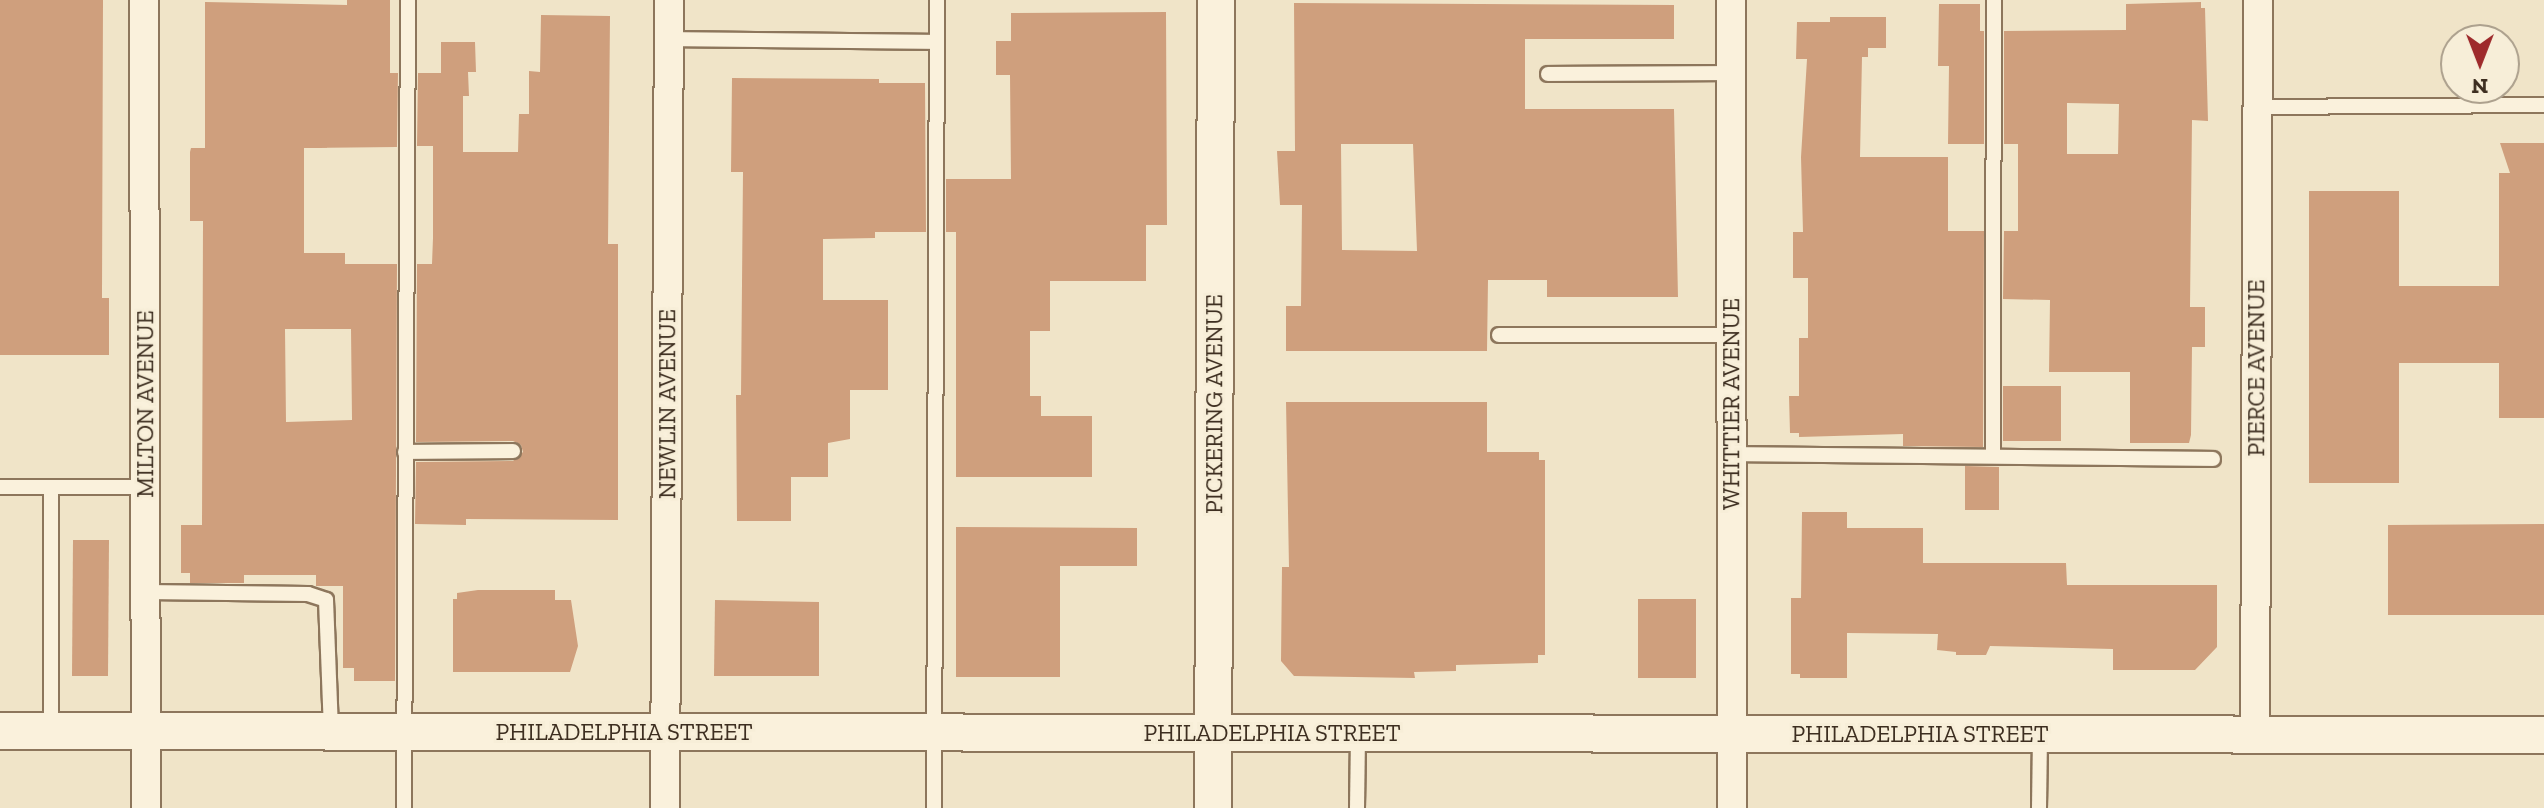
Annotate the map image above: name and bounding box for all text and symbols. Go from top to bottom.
north arrow [2440,24,2520,104]
text: N [2472,73,2488,100]
street label: PIERCE AVENUE [2242,279,2270,457]
street label: PICKERING AVENUE [1200,294,1228,514]
street label: WHITTIER AVENUE [1717,298,1745,510]
street label: NEWLIN AVENUE [653,309,681,499]
street label: MILTON AVENUE [131,310,159,498]
street label: PHILADELPHIA STREET [495,718,753,746]
street label: PHILADELPHIA STREET [1143,719,1401,747]
street label: PHILADELPHIA STREET [1791,720,2049,748]

